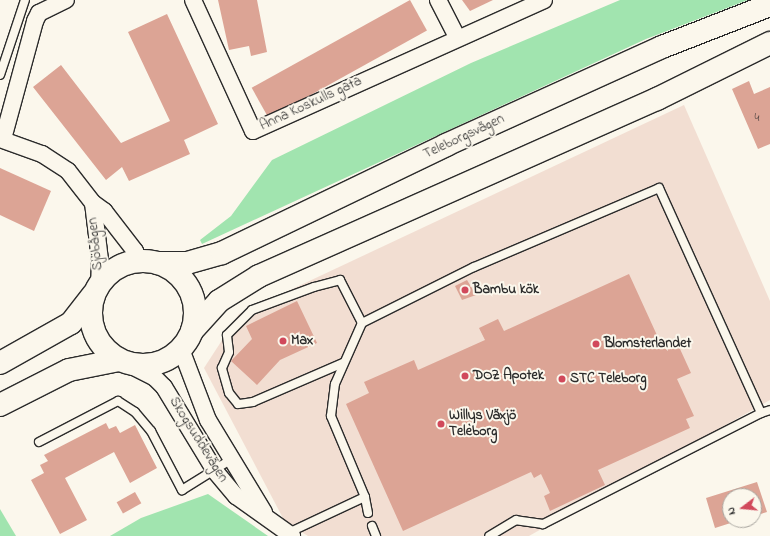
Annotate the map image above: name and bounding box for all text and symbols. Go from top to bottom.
street label: Anna Koskulls gata [257,73,365,135]
street label: Teleborgsvägen [421,111,507,163]
house number: 4 [755,112,759,126]
street label: Sjöbågen [85,217,107,271]
place label: Bambu kök [473,282,539,298]
marker: Bambu kök [460,285,470,295]
place label: Max [291,333,313,349]
marker: Max [278,336,288,346]
place label: Blomsterlandet [604,336,691,352]
marker: Blomsterlandet [591,339,601,349]
place label: DOZ Apotek [473,368,544,384]
marker: DOZ Apotek [460,371,470,381]
place label: STC Teleborg [570,371,646,387]
marker: STC Teleborg [557,374,567,384]
street label: Skogsuddevägen [165,394,231,486]
place label: Willys Växjö Teleborg [449,408,516,440]
marker: Willys Växjö Teleborg [436,419,446,429]
north arrow [722,488,762,528]
text: N [723,505,740,517]

